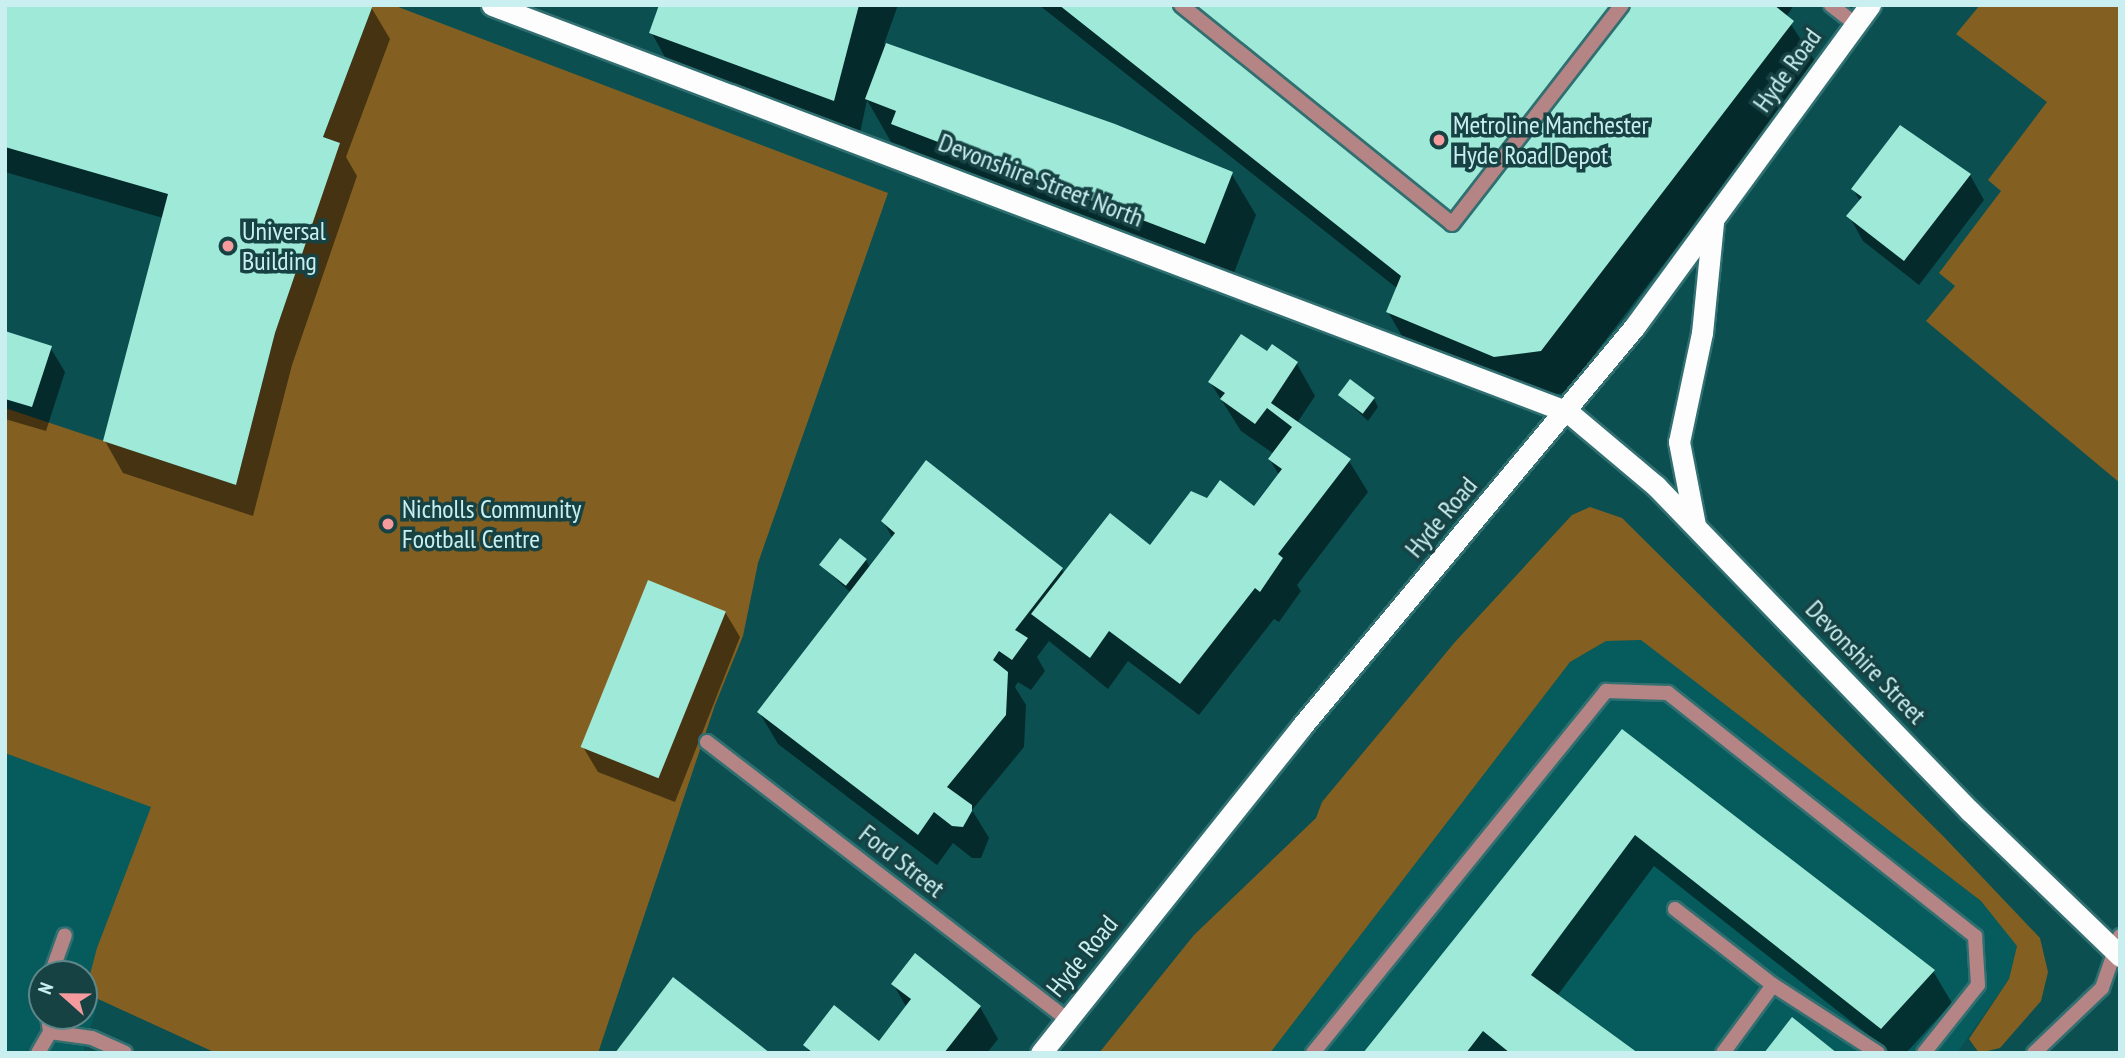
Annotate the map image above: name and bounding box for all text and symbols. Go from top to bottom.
street label: Hyde Road [1746,22,1828,118]
place label: Metroline Manchester Hyde Road Depot [1453,109,1649,170]
street label: Devonshire Street North [934,127,1148,233]
marker: Metroline Manchester Hyde Road Depot [1431,132,1447,148]
place label: Universal Building [242,215,326,276]
marker: Universal Building [220,238,236,254]
street label: Hyde Road [1398,470,1484,564]
place label: Nicholls Community Football Centre [402,493,581,554]
marker: Nicholls Community Football Centre [380,516,396,532]
street label: Devonshire Street [1799,594,1933,730]
street label: Ford Street [853,818,951,904]
street label: Hyde Road [1040,909,1124,1003]
north arrow [28,960,98,1030]
text: N [32,979,58,997]

